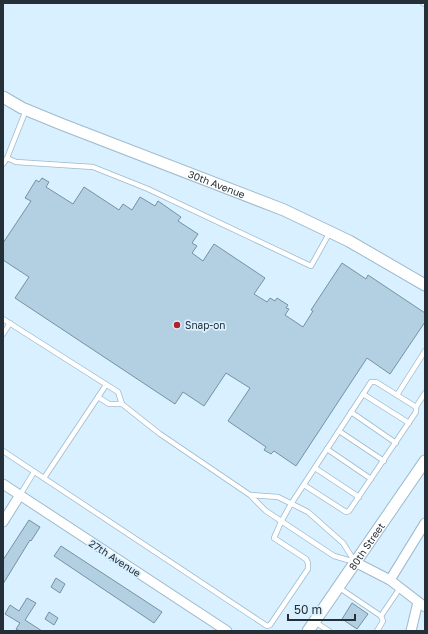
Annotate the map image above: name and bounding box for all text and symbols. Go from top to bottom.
street label: 30th Avenue [187,168,247,201]
place label: Snap-on [185,319,225,331]
marker: Snap-on [172,320,182,330]
street label: 80th Street [346,520,387,572]
street label: 27th Avenue [87,537,143,579]
scale bar [288,596,355,622]
text: 50 m [294,602,322,617]

